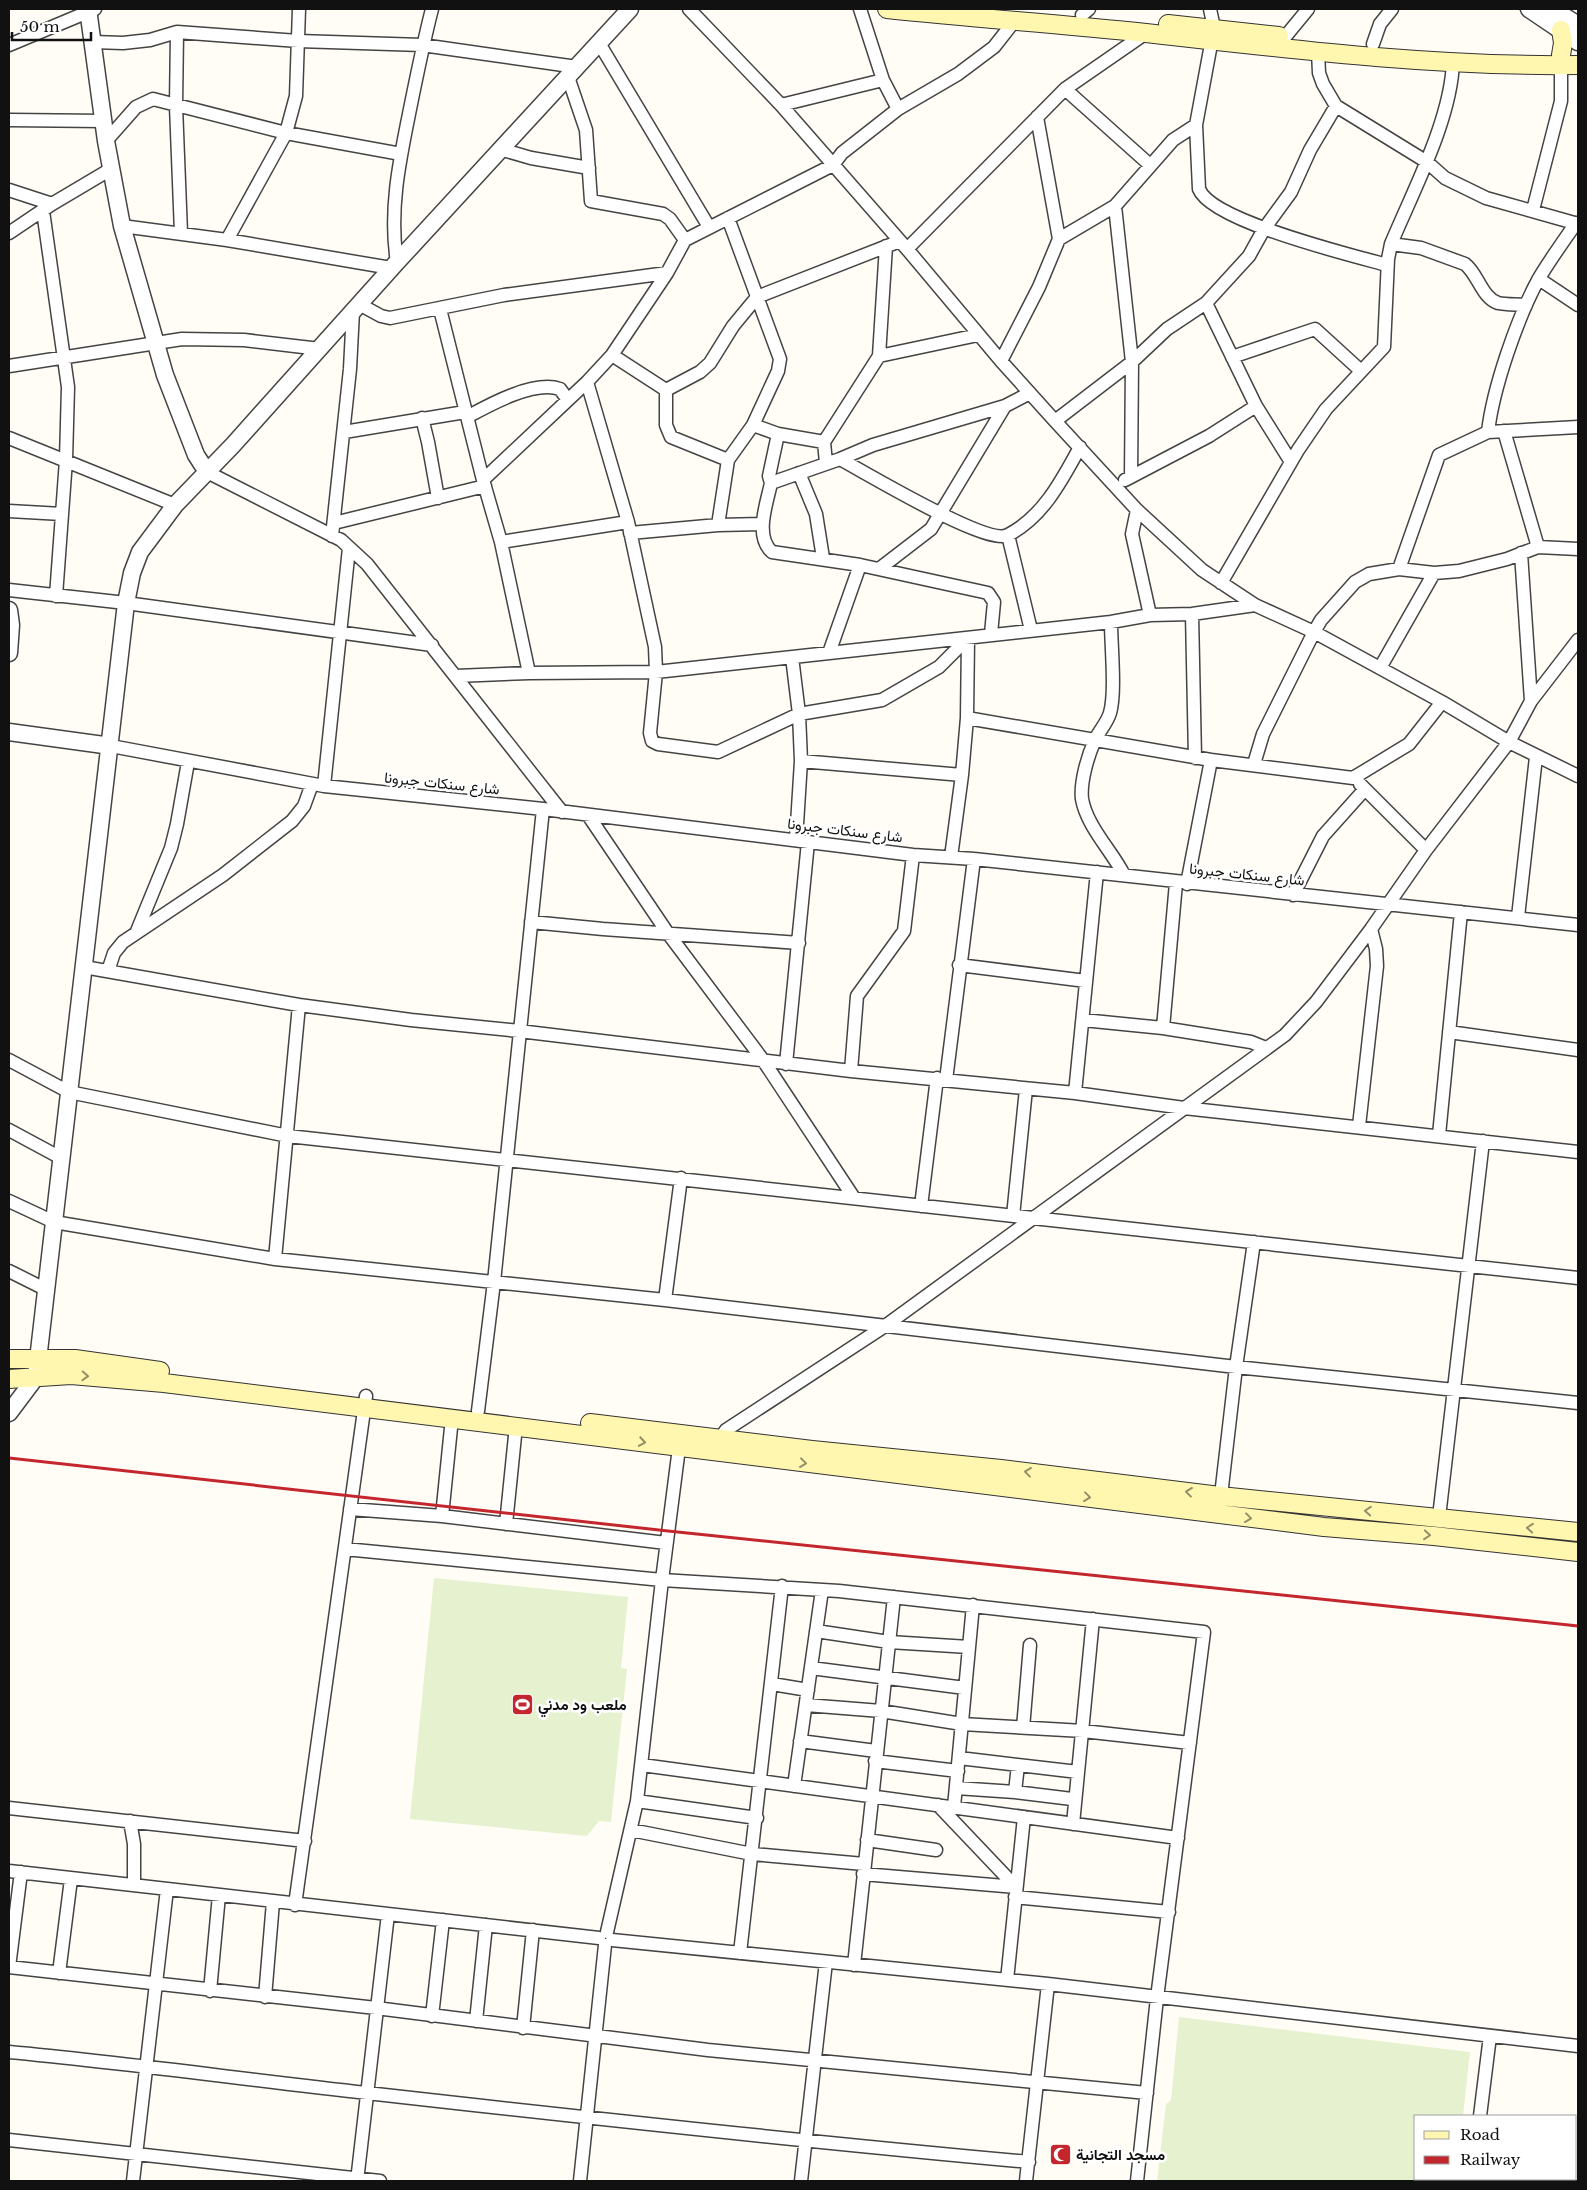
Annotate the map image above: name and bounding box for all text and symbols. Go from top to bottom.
scale bar [12,10,91,42]
text: 50 m [20,17,60,36]
street label: شارع سنكات جبرونا [383,767,501,801]
street label: شارع سنكات جبرونا [786,813,904,849]
street label: شارع سنكات جبرونا [1188,858,1306,892]
one-way arrow [81,1371,89,1382]
one-way arrow [638,1436,647,1446]
one-way arrow [800,1457,808,1468]
one-way arrow [1024,1467,1032,1478]
one-way arrow [1185,1487,1193,1498]
one-way arrow [1084,1491,1092,1502]
one-way arrow [1364,1506,1372,1517]
one-way arrow [1245,1512,1253,1523]
one-way arrow [1525,1522,1533,1533]
one-way arrow [1424,1529,1432,1540]
sports icon: ملعب ود مدني [510,1692,534,1716]
place label: ملعب ود مدني [538,1695,627,1718]
legend [1414,2115,1577,2180]
text: Road [1460,2125,1500,2144]
mosque icon: مسجد التجانية [1048,2142,1072,2166]
place label: مسجد التجانية [1076,2145,1165,2164]
text: Railway [1460,2150,1521,2169]

